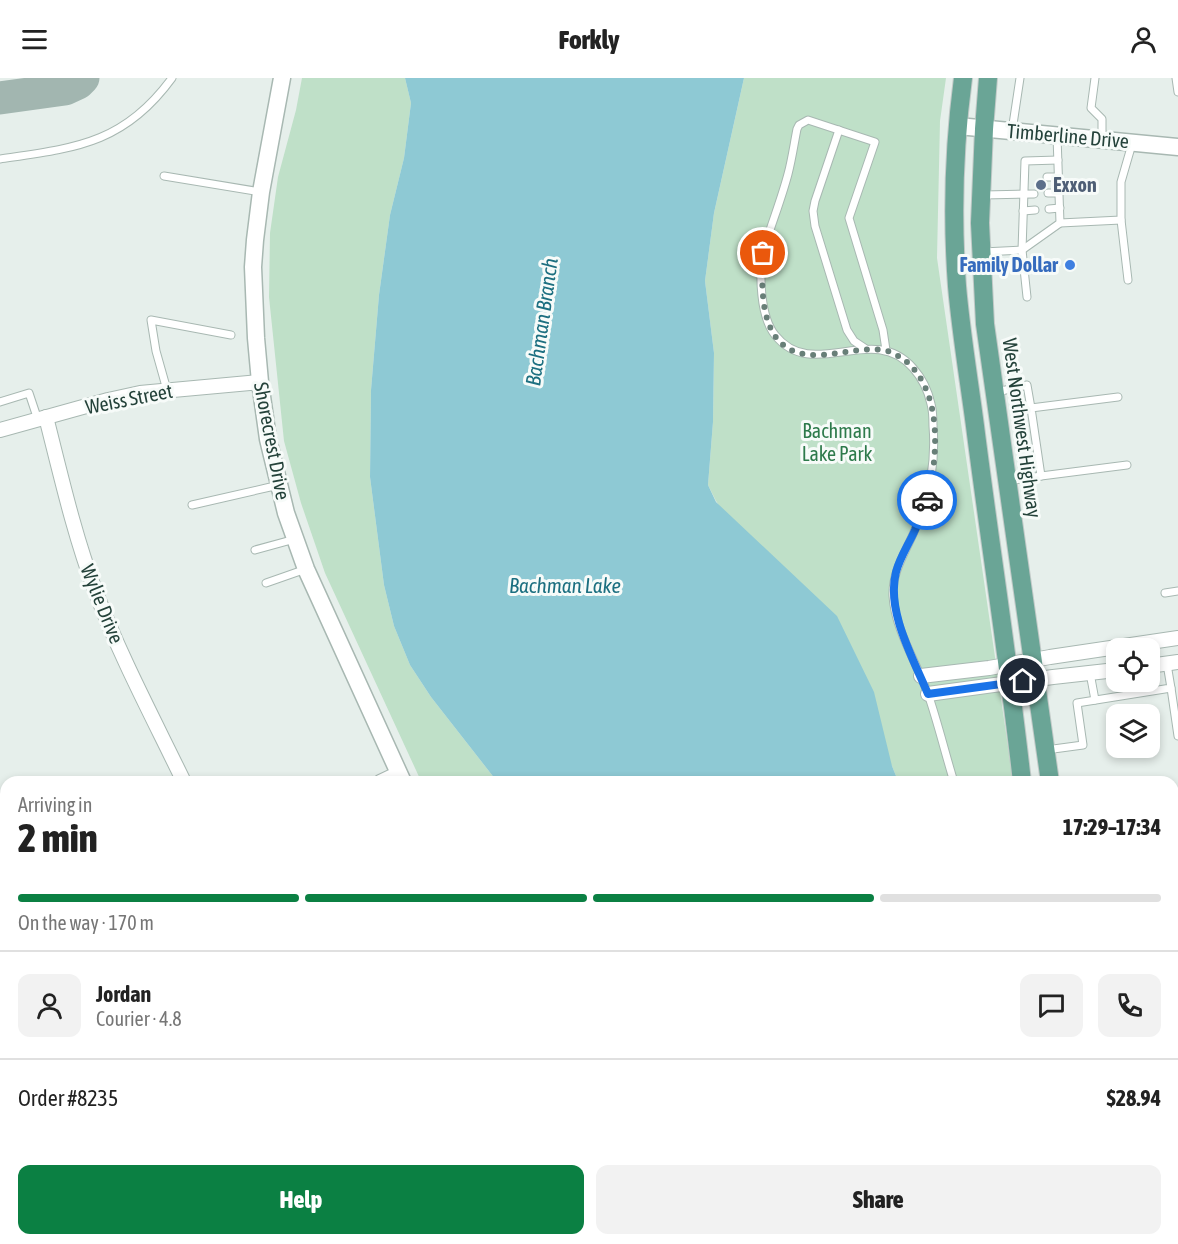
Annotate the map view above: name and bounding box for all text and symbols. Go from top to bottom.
icon: menu [18,23,51,56]
icon: person [1127,23,1160,56]
text: Forkly [559,24,619,55]
street label: Timberline Drive [1006,119,1130,152]
place label: Exxon [1053,173,1097,196]
marker: Exxon [1034,178,1048,192]
pin [737,227,788,278]
icon: bag [746,236,779,269]
place label: Family Dollar [960,253,1059,276]
water label: Bachman Branch [520,256,562,387]
marker: Family Dollar [1063,258,1077,272]
street label: West Northwest Highway [999,337,1046,519]
street label: Weiss Street [83,379,175,418]
street label: Shorecrest Drive [250,380,295,502]
park label: Bachman Lake Park [802,419,873,465]
courier [897,470,957,530]
icon: car [911,484,944,517]
street label: Wylie Drive [76,561,129,647]
water label: Bachman Lake [509,573,621,597]
map controls [1106,638,1160,758]
button: locate [1106,638,1160,692]
pin [997,655,1048,706]
icon: home [1006,664,1039,697]
button: layers [1106,704,1160,758]
text: Arriving in [18,793,92,816]
text: 17:29–17:34 [1063,814,1161,840]
text: 2 min [18,816,98,860]
text: On the way · 170 m [18,911,154,934]
button: person [18,974,81,1037]
button: chat [1020,974,1083,1037]
button: phone [1098,974,1161,1037]
text: Jordan [96,981,151,1007]
text: Courier · 4.8 [96,1007,182,1030]
text: Order #8235 [18,1085,118,1111]
text: $28.94 [1106,1085,1161,1111]
button: Help [18,1165,584,1234]
button: Share [596,1165,1161,1234]

